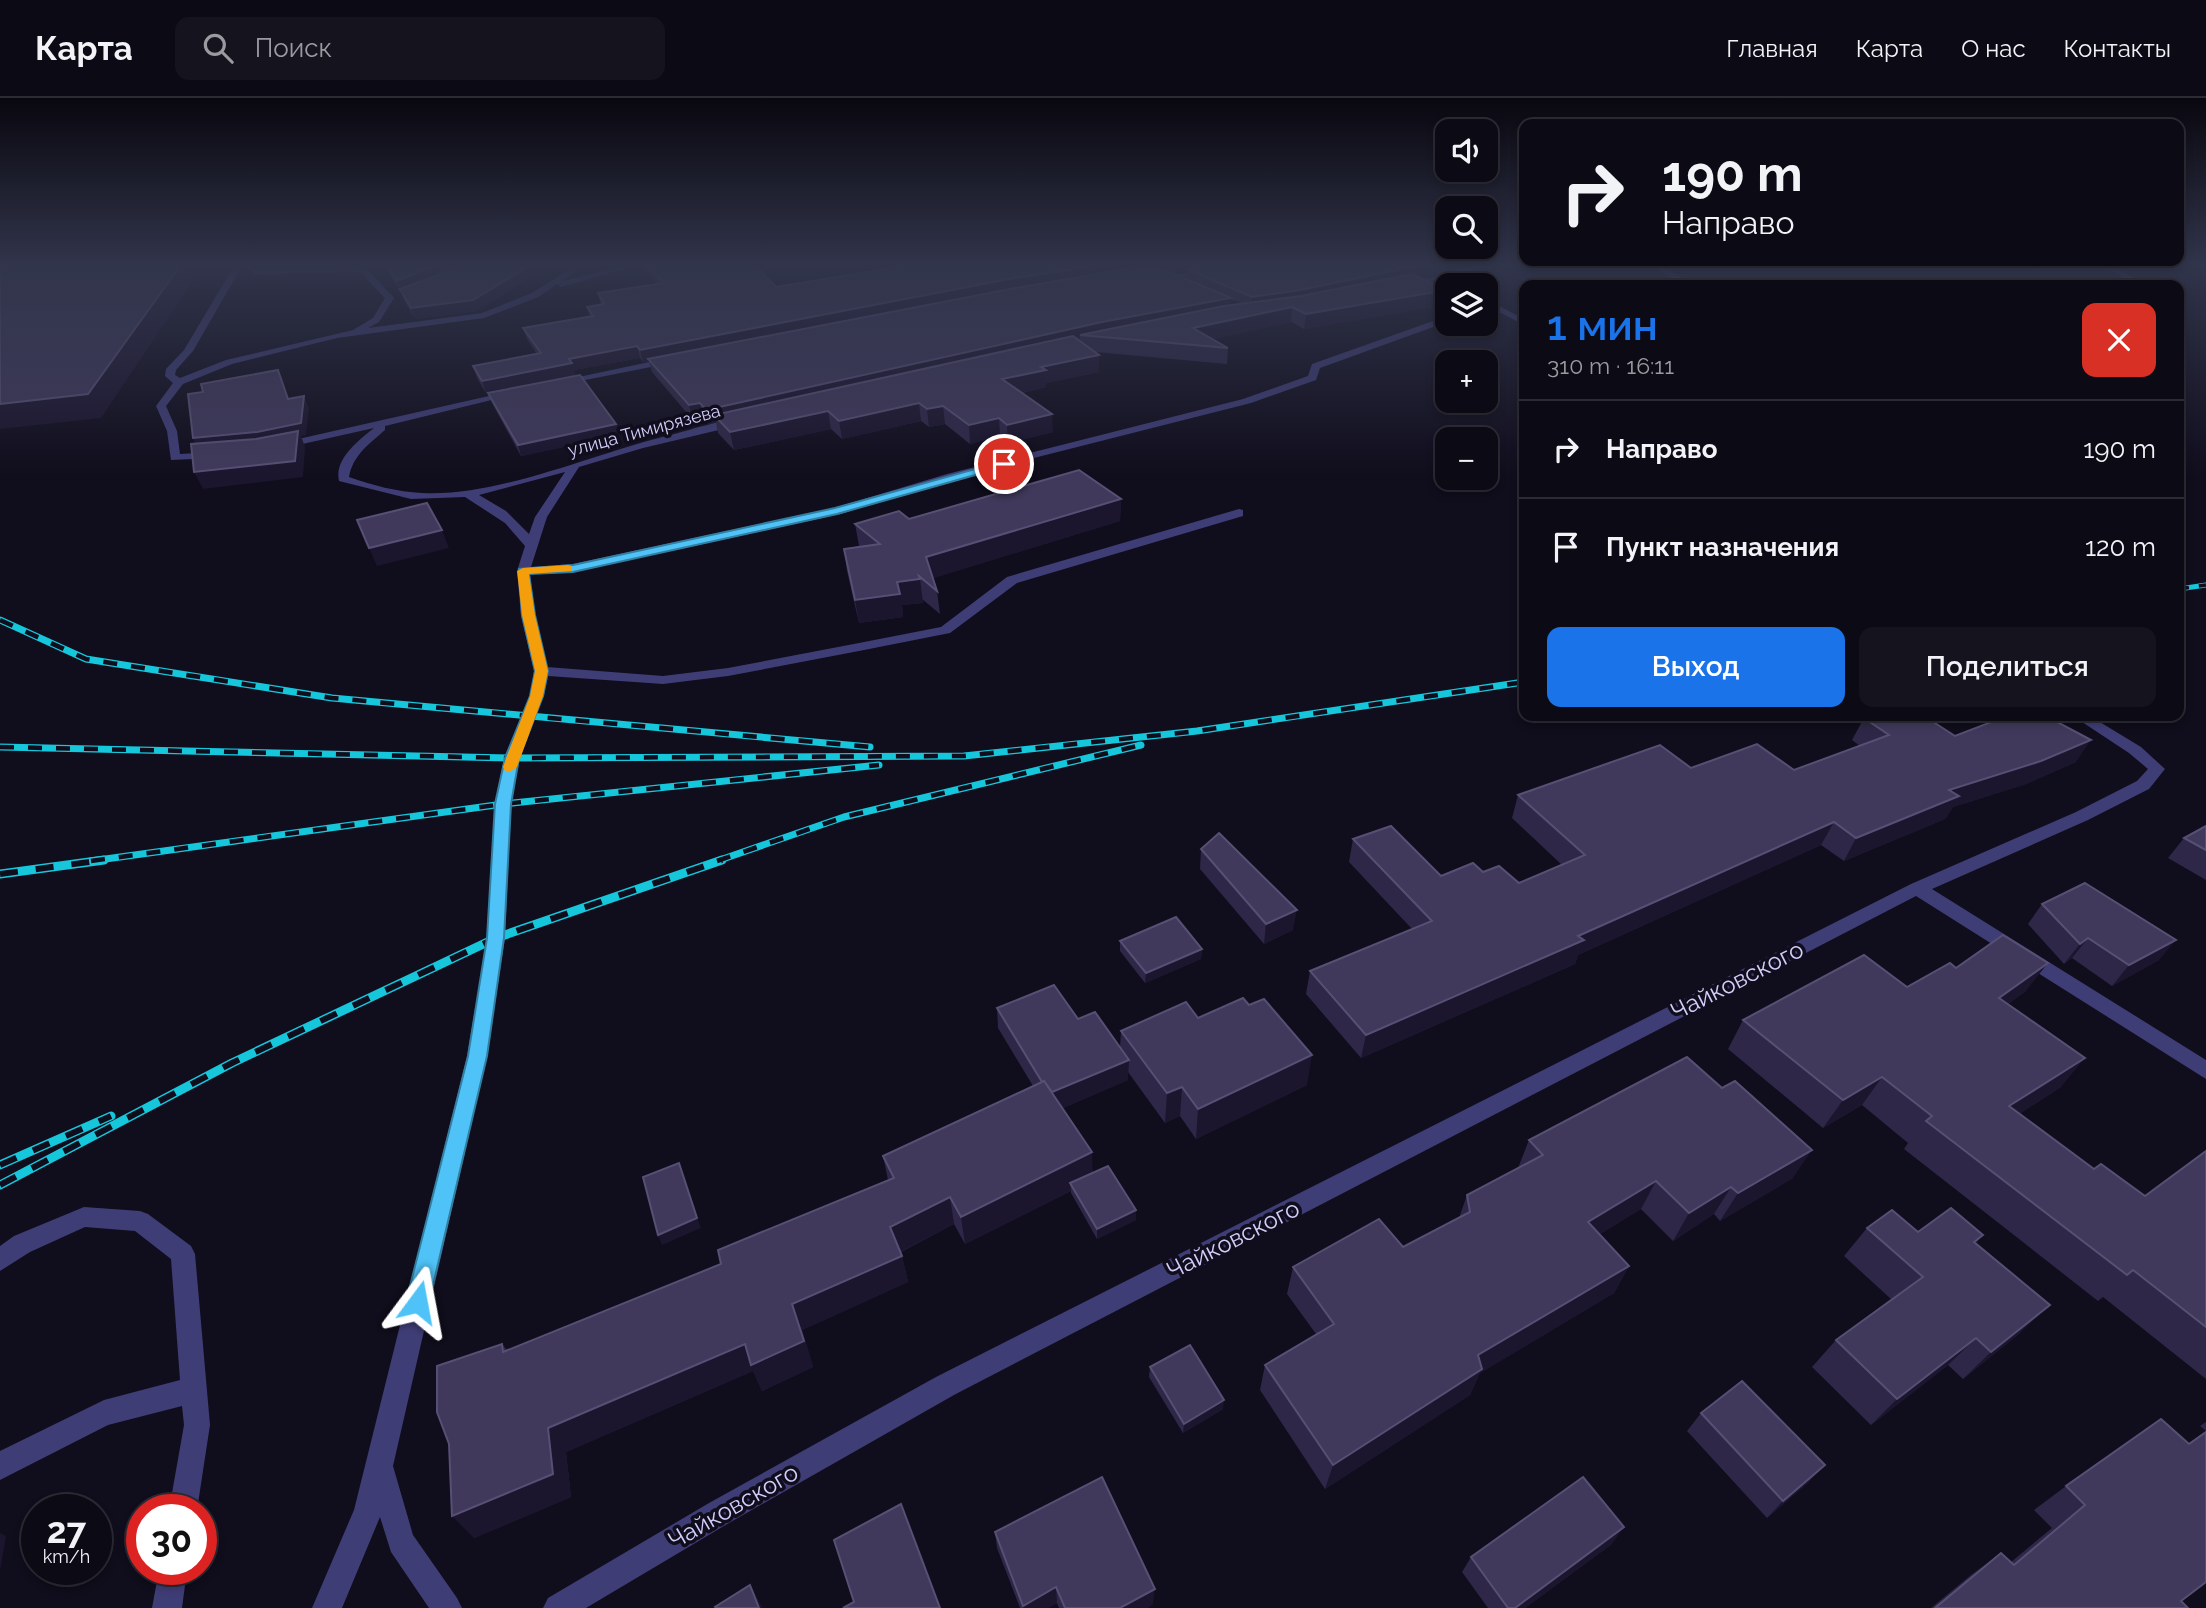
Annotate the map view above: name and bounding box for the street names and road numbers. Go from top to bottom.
street label: улица Тимирязева [565,400,723,460]
street label: Чайковского [1666,934,1808,1026]
street label: Чайковского [1162,1193,1304,1285]
street label: Чайковского [663,1457,803,1555]

